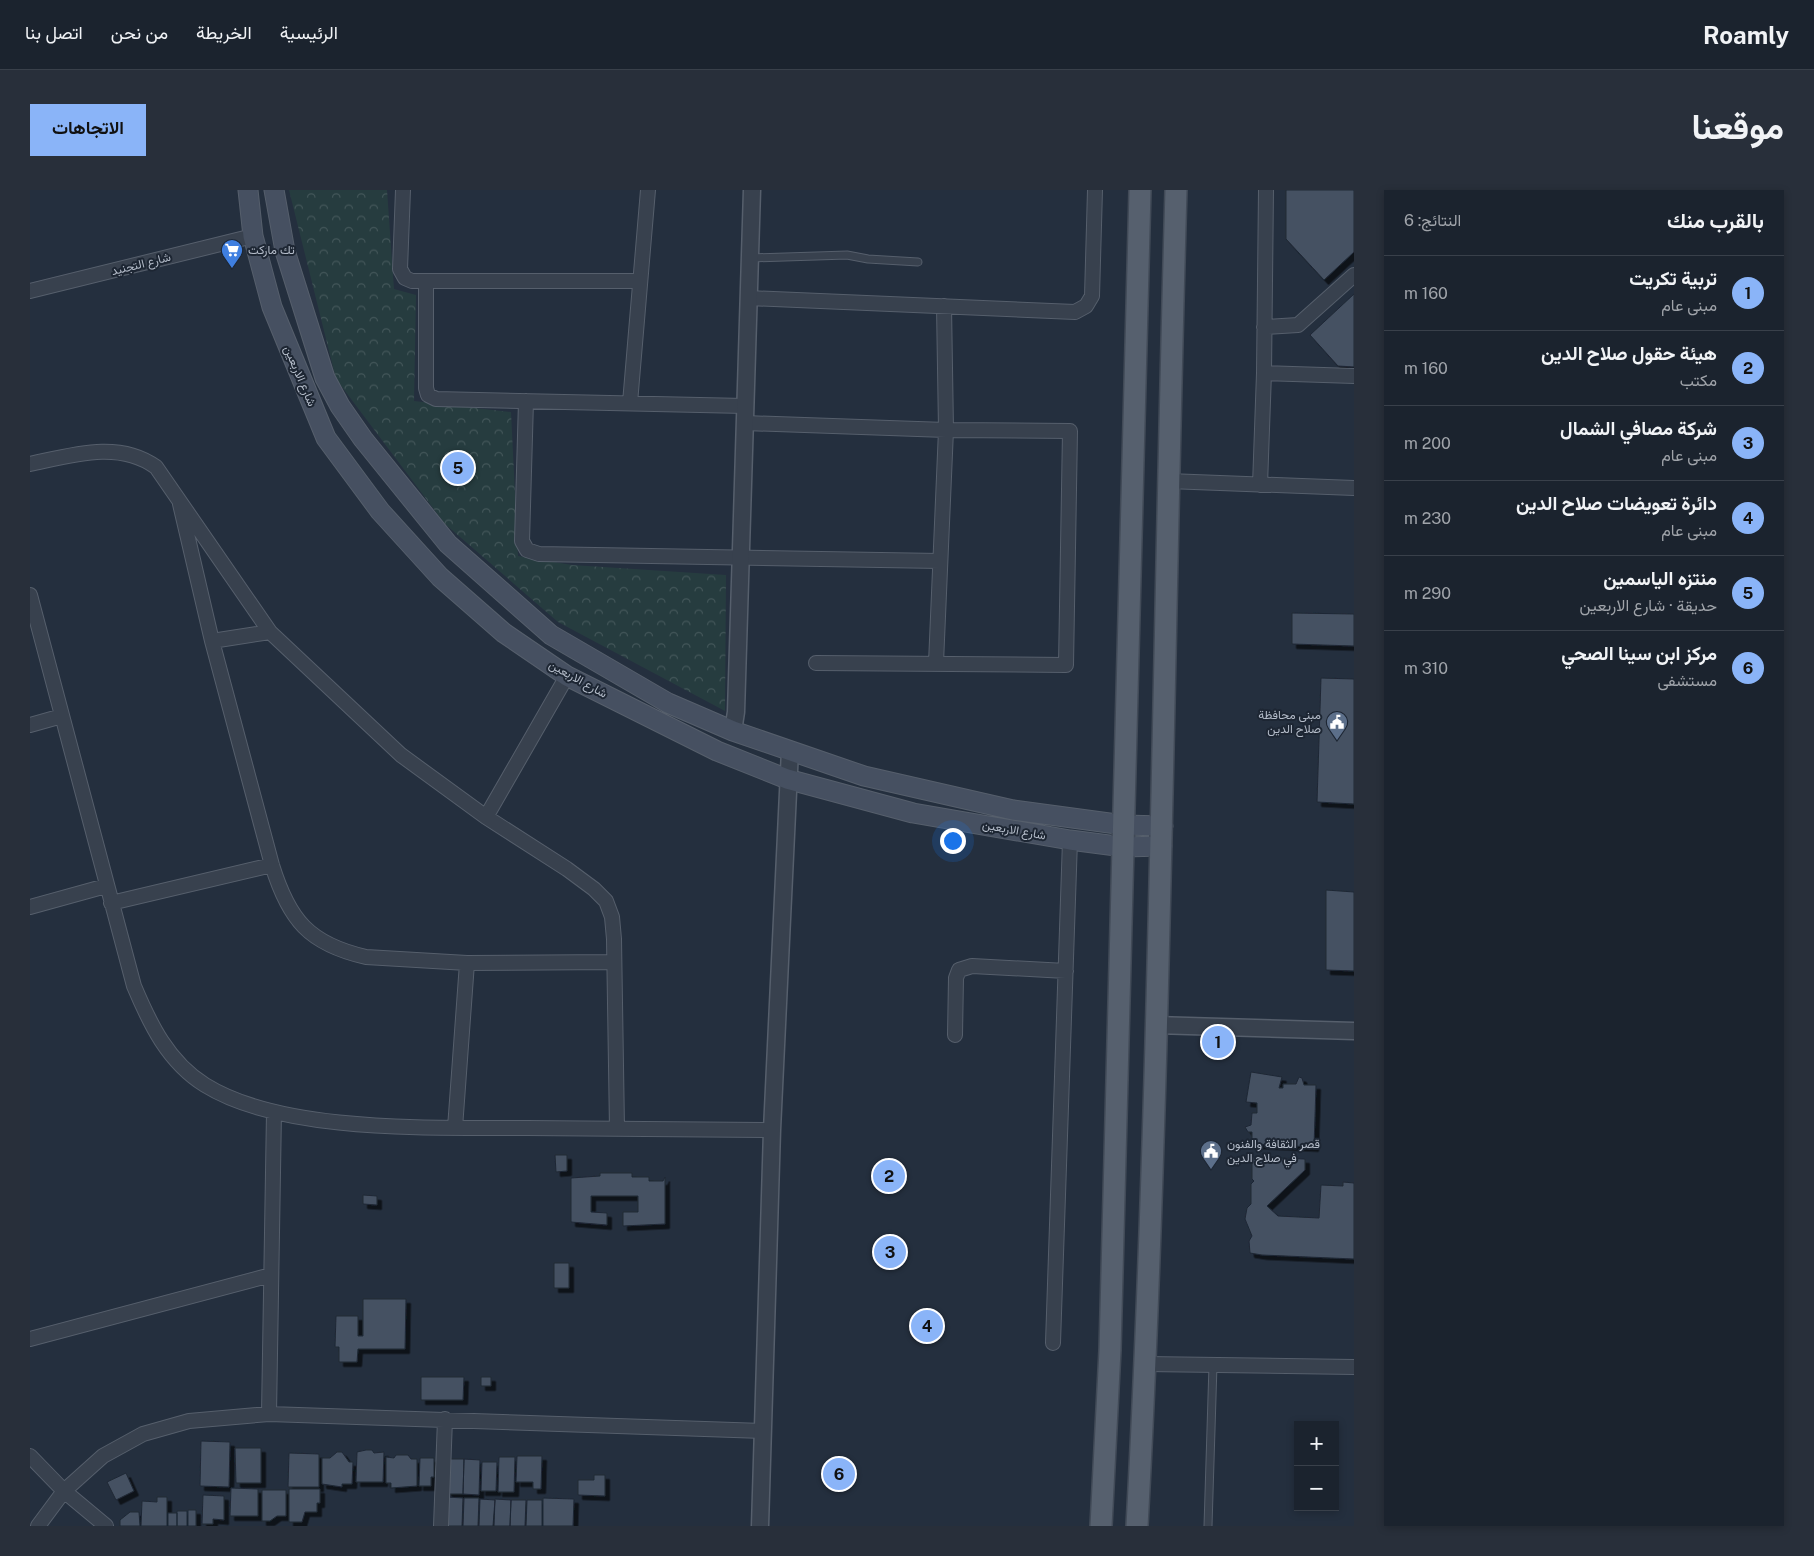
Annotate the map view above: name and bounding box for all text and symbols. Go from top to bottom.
text: Roamly [1703,21,1789,49]
text: اتصل بنا [25,22,83,43]
text: من نحن [111,22,168,43]
text: الخريطة [196,22,252,43]
text: الرئيسية [280,22,338,43]
button: الاتجاهات [30,104,146,156]
text: موقعنا [1691,106,1784,147]
text: بالقرب منك [1667,208,1764,233]
text: النتائج: 6 [1404,211,1461,230]
supermarket icon: تك ماركت [220,238,244,269]
place label: تك ماركت [248,243,295,258]
street label: شارع التجنيد [110,250,173,280]
text: تربية تكريت [1629,267,1717,289]
text: 160 m [1404,284,1448,303]
text: 1 [1745,284,1751,303]
text: مبنى عام [1661,296,1717,315]
text: هيئة حقول صلاح الدين [1541,342,1717,364]
street label: شارع الاربعين [279,344,319,409]
text: 160 m [1404,359,1448,378]
text: 2 [1743,359,1753,378]
text: مكتب [1680,371,1717,390]
text: شركة مصافي الشمال [1560,417,1717,439]
text: 200 m [1404,434,1451,453]
text: 3 [1743,434,1753,453]
text: مبنى عام [1661,446,1717,465]
pin: 5 [442,449,474,487]
text: دائرة تعويضات صلاح الدين [1516,492,1717,514]
text: 230 m [1404,509,1451,528]
text: 4 [1743,509,1753,528]
text: مبنى عام [1661,521,1717,540]
text: منتزه الياسمين [1603,567,1717,589]
text: 290 m [1404,584,1451,603]
text: 5 [1743,584,1753,603]
text: حديقة · شارع الاربعين [1579,596,1717,615]
text: مركز ابن سينا الصحي [1561,642,1717,664]
street label: شارع الاربعين [546,657,610,702]
text: 310 m [1404,659,1448,678]
text: 6 [1743,659,1753,678]
text: مستشفى [1657,671,1717,690]
place label: مبنى محافظة صلاح الدين [1258,708,1321,738]
public building icon: مبنى محافظة صلاح الدين [1325,710,1349,741]
street label: شارع الاربعين [981,818,1047,844]
your location [940,828,966,854]
pin: 1 [1202,1023,1234,1061]
place label: قصر الثقافة والفنون في صلاح الدين [1227,1137,1320,1168]
public building icon: قصر الثقافة والفنون في صلاح الدين [1199,1139,1223,1170]
pin: 2 [873,1157,905,1195]
pin: 3 [874,1233,906,1271]
pin: 4 [911,1307,943,1345]
map controls [1294,1421,1339,1511]
button: + [1294,1421,1339,1466]
pin: 6 [823,1455,855,1493]
button: − [1294,1466,1339,1511]

